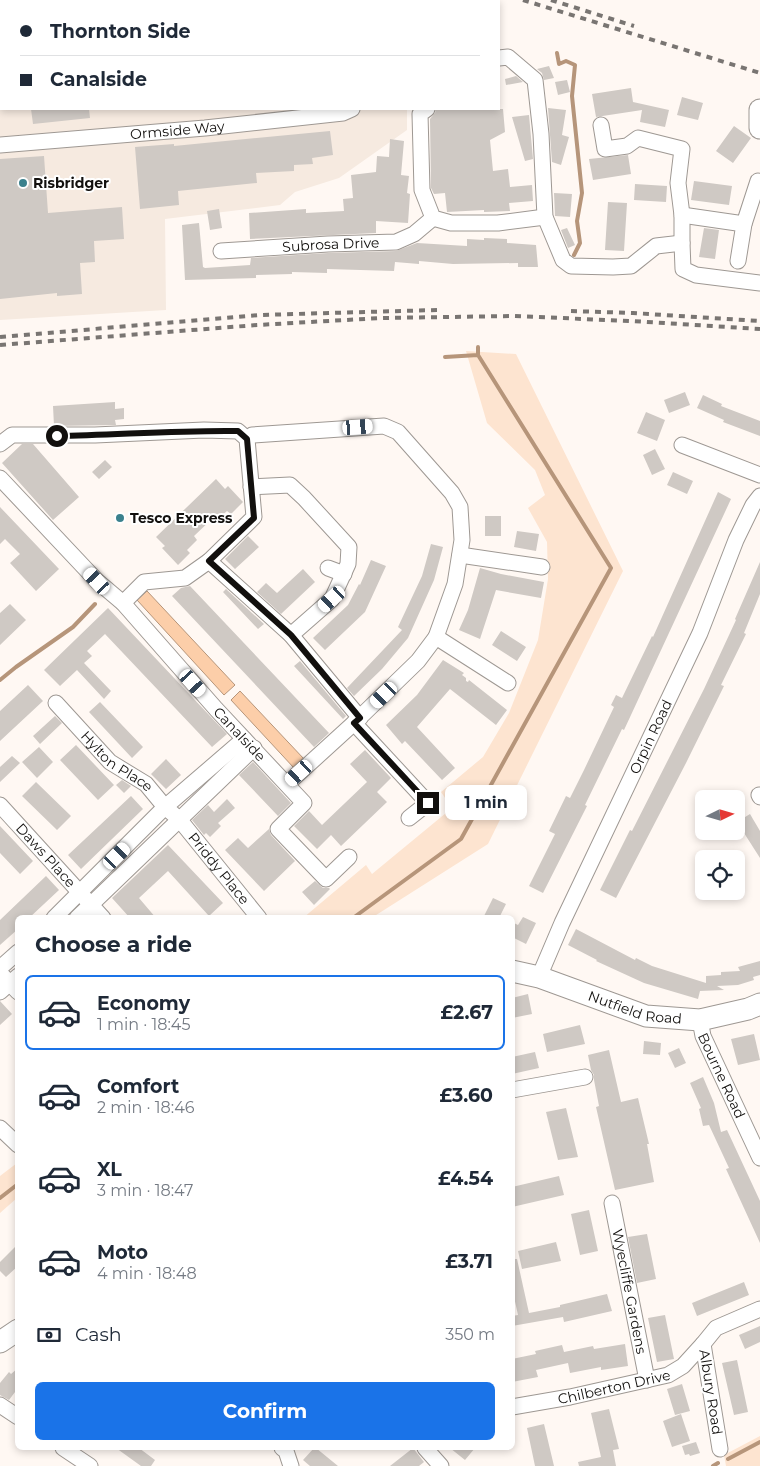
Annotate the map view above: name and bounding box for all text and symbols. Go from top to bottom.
text: Thornton Side [50,20,191,43]
text: Canalside [50,68,147,91]
street label: Ormside Way [129,117,226,143]
place label: Risbridger [33,174,109,192]
marker: Risbridger [17,177,29,189]
street label: Subrosa Drive [282,233,380,256]
car [342,418,373,436]
route start [46,425,68,447]
place label: Tesco Express [130,509,233,527]
marker: Tesco Express [114,512,126,524]
car [81,565,112,597]
car [315,583,348,615]
car [177,667,208,699]
car [367,679,400,711]
street label: Orpin Road [625,697,676,777]
street label: Canalside [210,703,269,765]
street label: Hylton Place [77,727,157,795]
car [282,757,315,789]
callout: 1 min [446,786,528,820]
north arrow [695,790,745,840]
map controls [695,790,745,900]
route end [417,792,439,814]
text: 1 min [464,793,508,812]
street label: Daws Place [12,819,80,891]
street label: Priddy Place [184,829,253,908]
car [101,840,132,872]
button: locate [695,850,745,900]
text: Choose a ride [35,931,192,958]
street label: Nutfield Road [586,987,682,1028]
icon: car [37,990,82,1035]
text: Economy [97,992,190,1015]
text: £2.67 [441,1001,493,1024]
text: 1 min · 18:45 [97,1015,190,1034]
street label: Bourne Road [694,1030,749,1121]
icon: car [37,1073,82,1118]
text: Comfort [97,1075,179,1098]
text: £3.60 [440,1084,493,1107]
text: 2 min · 18:46 [97,1098,195,1117]
icon: car [37,1156,82,1201]
text: XL [97,1158,122,1181]
text: £4.54 [438,1167,493,1190]
text: 3 min · 18:47 [97,1181,193,1200]
street label: Wyecliffe Gardens [608,1227,651,1356]
icon: car [37,1239,82,1284]
text: Moto [97,1241,148,1264]
text: £3.71 [445,1250,493,1273]
text: 4 min · 18:48 [97,1264,197,1283]
icon: cash [35,1321,63,1349]
text: Cash [75,1323,122,1346]
text: 350 m [445,1325,495,1344]
street label: Albury Road [695,1348,727,1436]
street label: Chilberton Drive [556,1366,672,1408]
button: Confirm [35,1382,495,1440]

